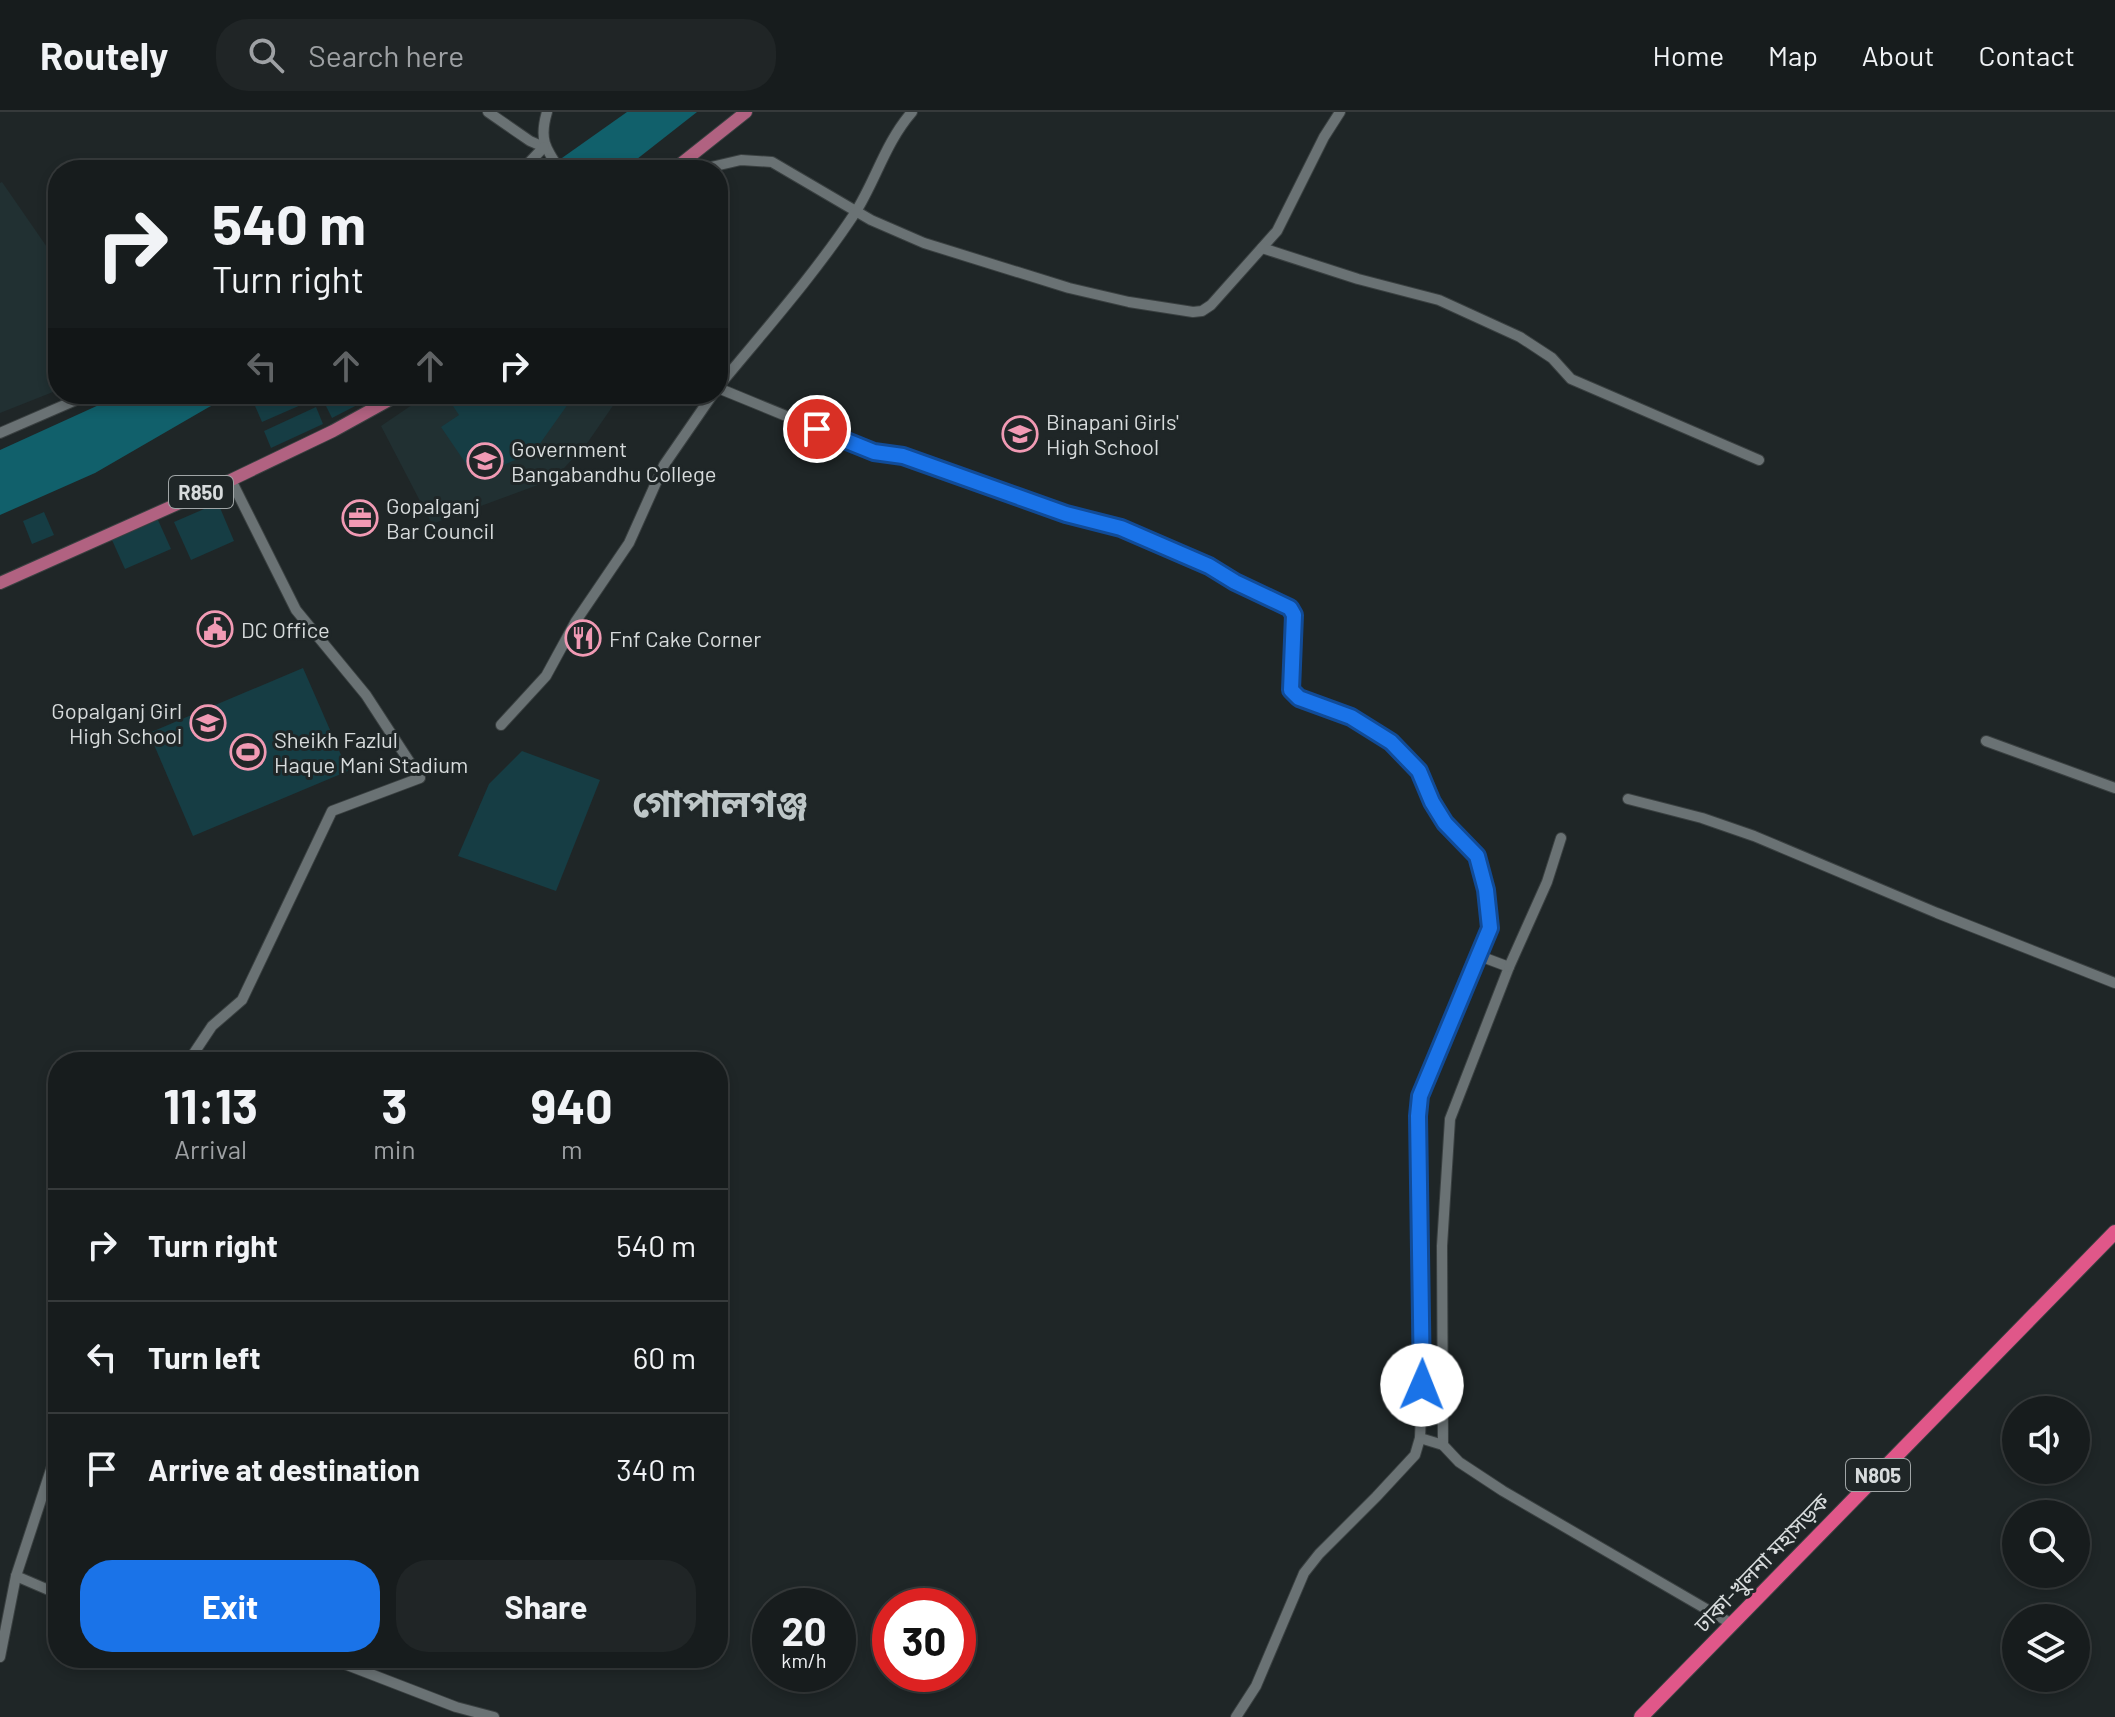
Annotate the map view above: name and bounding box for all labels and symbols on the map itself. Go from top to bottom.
pin [783,395,851,463]
place label: Binapani Girls' High School [1046,408,1179,459]
school or university icon: Binapani Girls' High School [1001,415,1039,453]
place label: Government Bangabandhu College [511,435,716,486]
school or university icon: Government Bangabandhu College [466,442,504,480]
road number: R850 [169,476,233,508]
place label: Gopalganj Bar Council [386,492,494,543]
office icon: Gopalganj Bar Council [341,499,379,537]
public building icon: DC Office [196,610,234,648]
place label: DC Office [241,616,330,642]
restaurant icon: Fnf Cake Corner [564,619,602,657]
place label: Fnf Cake Corner [609,625,761,651]
place label: Gopalganj Girl High School [51,697,182,748]
school or university icon: Gopalganj Girl High School [189,704,227,742]
place label: Sheikh Fazlul Haque Mani Stadium [274,726,468,777]
sports icon: Sheikh Fazlul Haque Mani Stadium [229,733,267,771]
district label: গোপালগঞ্জ [632,779,808,825]
position arrow [1380,1343,1464,1427]
road number: N805 [1846,1459,1910,1491]
street label: ঢাকা-খুলনা মহাসড়ক [1688,1487,1835,1639]
speed limit sign: 30 [872,1588,976,1692]

